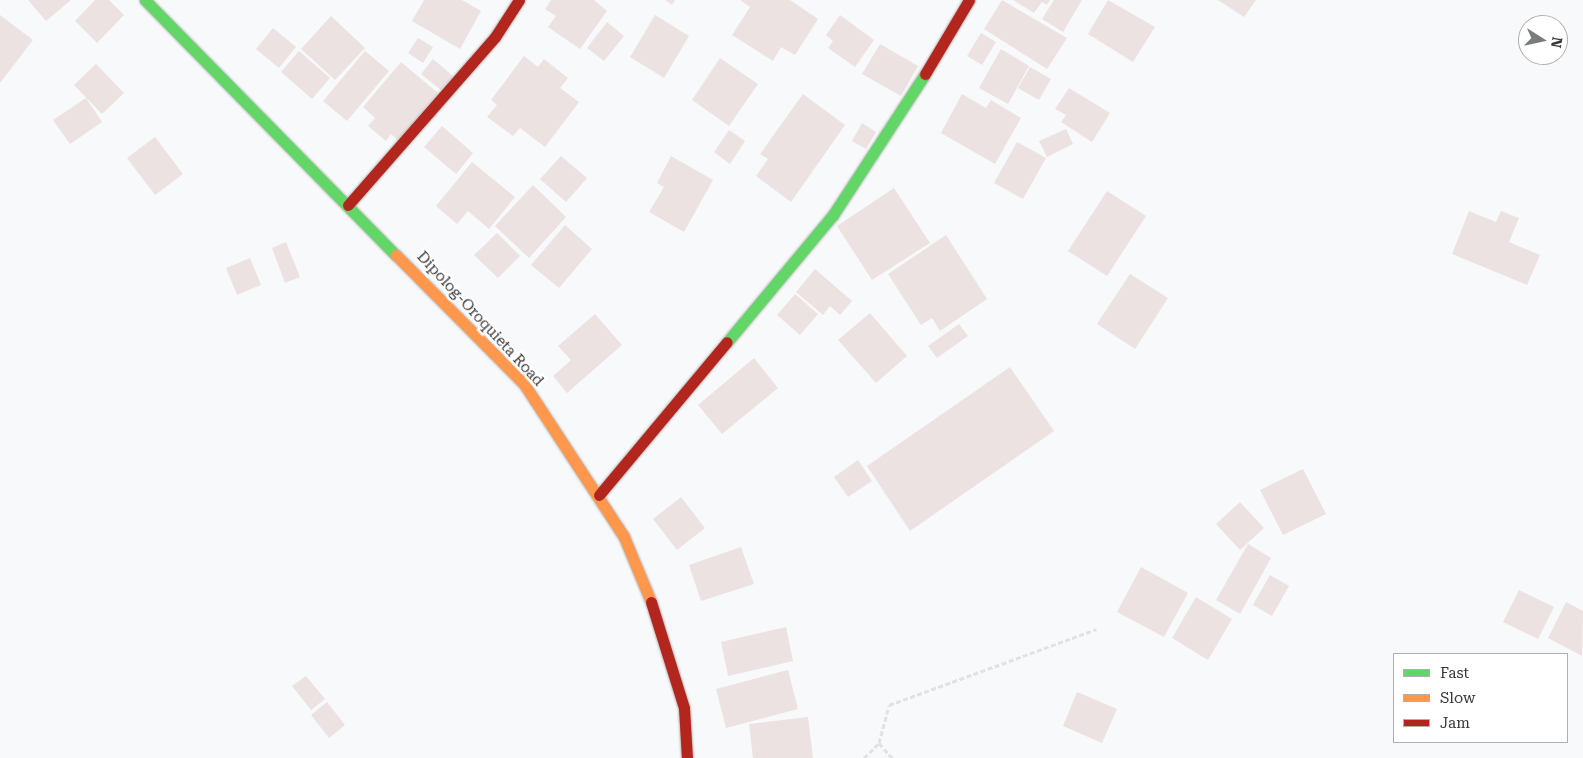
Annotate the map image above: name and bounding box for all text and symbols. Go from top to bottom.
north arrow [1518,15,1568,65]
text: N [1548,36,1566,49]
street label: Dipolog-Oroquieta Road [413,248,547,390]
legend [1393,653,1568,743]
text: Fast [1440,664,1469,682]
text: Slow [1440,689,1475,707]
text: Jam [1440,714,1470,732]

